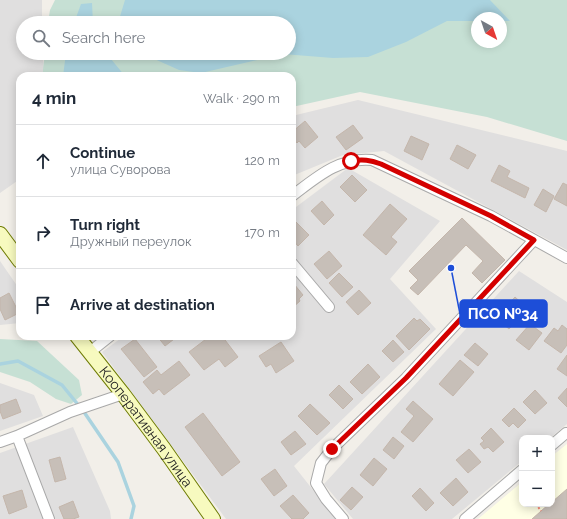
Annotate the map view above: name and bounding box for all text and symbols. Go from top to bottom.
north arrow [471,12,507,48]
search box [16,16,296,60]
icon: search [30,27,52,49]
text: Search here [62,29,145,47]
text: 4 min [32,88,76,108]
text: Walk · 290 m [203,91,280,106]
text: Continue [70,144,135,162]
icon: ahead [32,150,54,172]
route start [342,152,360,170]
text: 120 m [244,153,280,168]
text: улица Суворова [70,162,171,177]
text: Turn right [70,216,140,234]
icon: right [32,222,54,244]
text: 170 m [244,225,280,240]
text: Дружный переулок [70,234,192,249]
icon: arrive [32,294,54,316]
text: Arrive at destination [70,296,215,314]
callout: ПСО №34 [460,300,547,327]
text: ПСО №34 [468,305,539,323]
street label: Кооперативная улица [96,363,196,490]
map controls [519,435,555,507]
button: + [519,435,555,471]
route end [323,440,341,458]
button: − [519,471,555,507]

